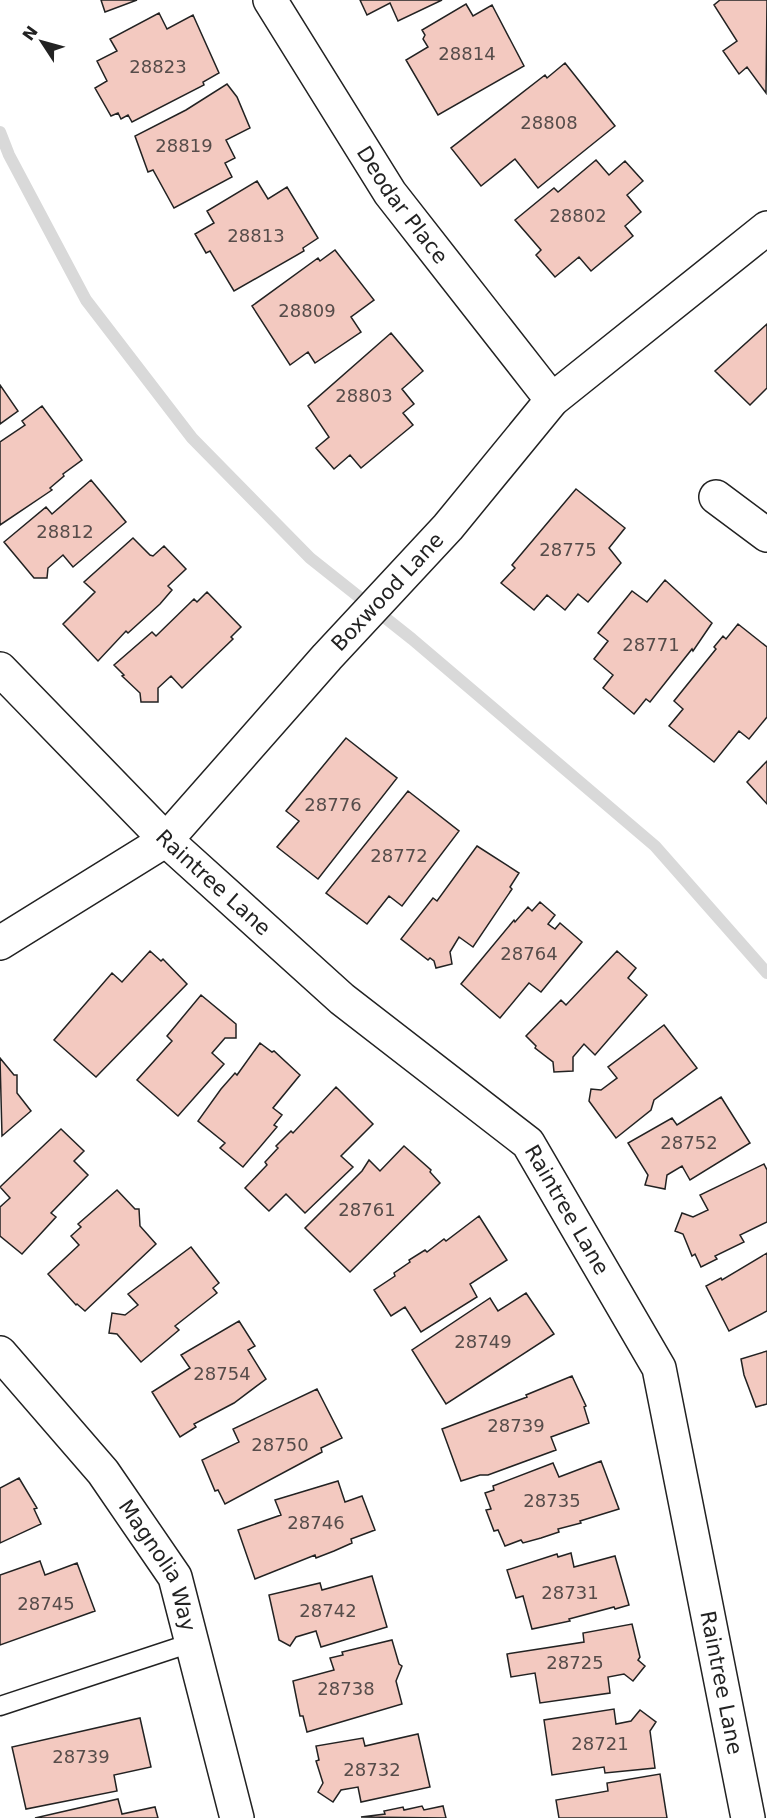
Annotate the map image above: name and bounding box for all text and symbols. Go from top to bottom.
north arrow [12,12,72,72]
text: N [19,22,42,44]
house number: 28814 [438,43,496,64]
house number: 28823 [129,56,187,77]
house number: 28808 [520,112,578,133]
house number: 28819 [155,135,213,156]
street label: Deodar Place [352,142,453,268]
house number: 28802 [549,205,607,226]
house number: 28813 [227,225,285,246]
house number: 28809 [278,300,336,321]
house number: 28803 [335,385,393,406]
house number: 28812 [36,521,94,542]
street label: Boxwood Lane [327,528,448,656]
house number: 28775 [539,539,597,560]
house number: 28771 [622,634,680,655]
house number: 28776 [304,794,362,815]
street label: Raintree Lane [151,825,275,941]
house number: 28772 [370,845,428,866]
house number: 28764 [500,943,558,964]
house number: 28752 [660,1132,718,1153]
street label: Raintree Lane [520,1141,614,1279]
house number: 28761 [338,1199,396,1220]
house number: 28749 [454,1331,512,1352]
house number: 28754 [193,1363,251,1384]
house number: 28739 [487,1415,545,1436]
house number: 28750 [251,1434,309,1455]
house number: 28735 [523,1490,581,1511]
street label: Magnolia Way [114,1495,200,1634]
house number: 28746 [287,1512,345,1533]
house number: 28731 [541,1582,599,1603]
house number: 28745 [17,1593,75,1614]
house number: 28742 [299,1600,357,1621]
street label: Raintree Lane [695,1609,747,1757]
house number: 28725 [546,1652,604,1673]
house number: 28738 [317,1678,375,1699]
house number: 28721 [571,1733,629,1754]
house number: 28739 [52,1746,110,1767]
house number: 28732 [343,1759,401,1780]

